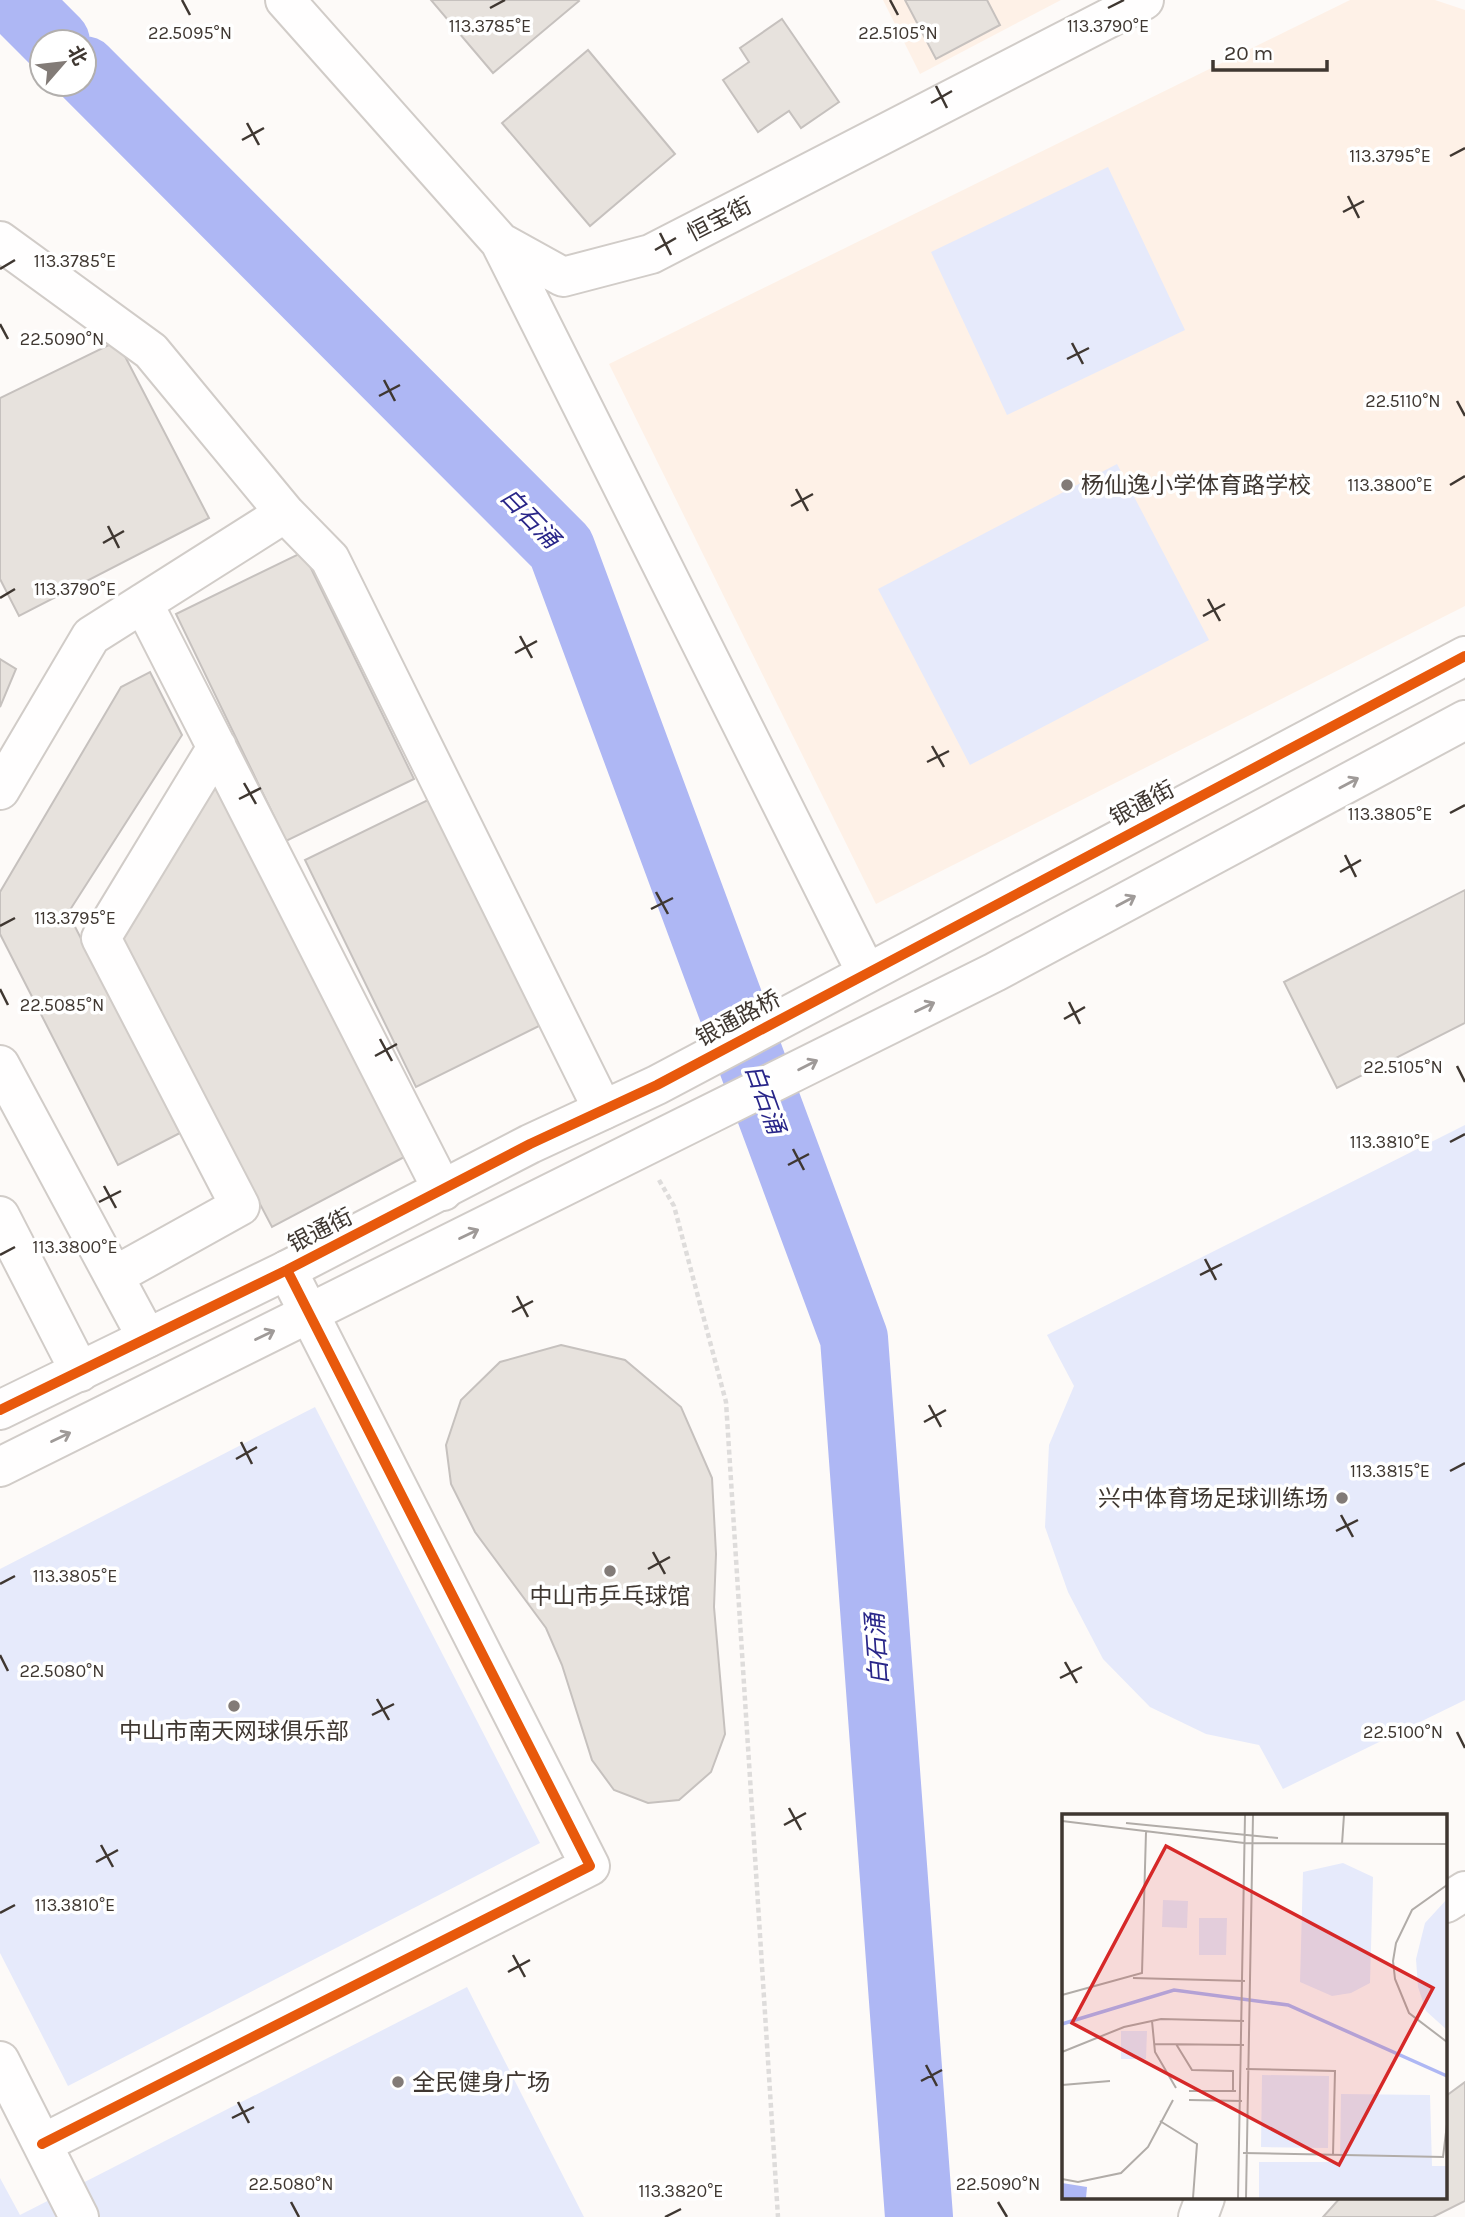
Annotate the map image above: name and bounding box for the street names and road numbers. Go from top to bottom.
street label: 恒宝街 [682,192,756,247]
street label: 银通街 [1105,775,1179,832]
street label: 银通路桥 [691,985,785,1052]
street label: 银通街 [283,1203,357,1258]

